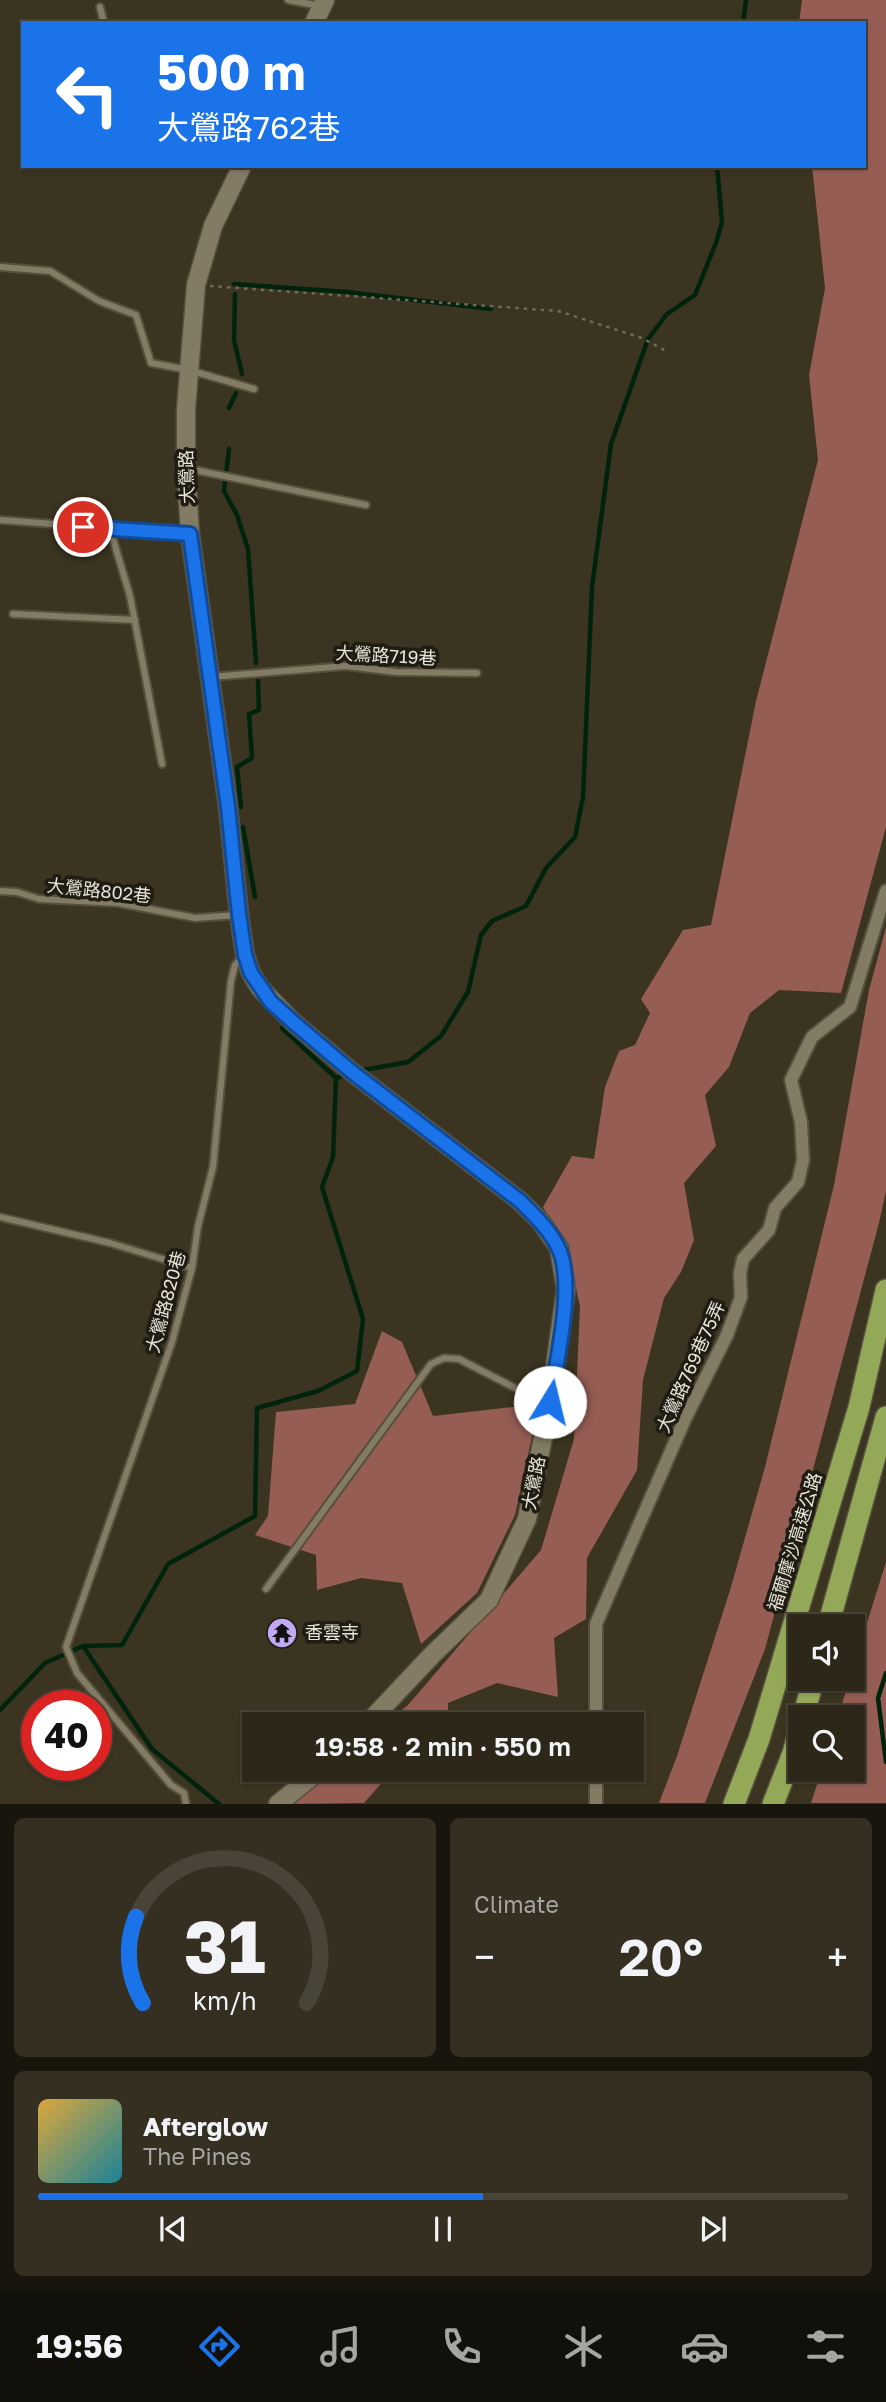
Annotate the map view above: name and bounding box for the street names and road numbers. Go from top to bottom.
street label: 大鶯路 [174,450,198,504]
street label: 大鶯路719巷 [335,641,437,669]
street label: 大鶯路802巷 [46,874,152,906]
street label: 大鶯路820巷 [141,1248,189,1355]
street label: 大鶯路769巷75弄 [651,1298,729,1436]
street label: 大鶯路 [517,1454,549,1511]
street label: 福爾摩沙高速公路 [762,1470,826,1614]

